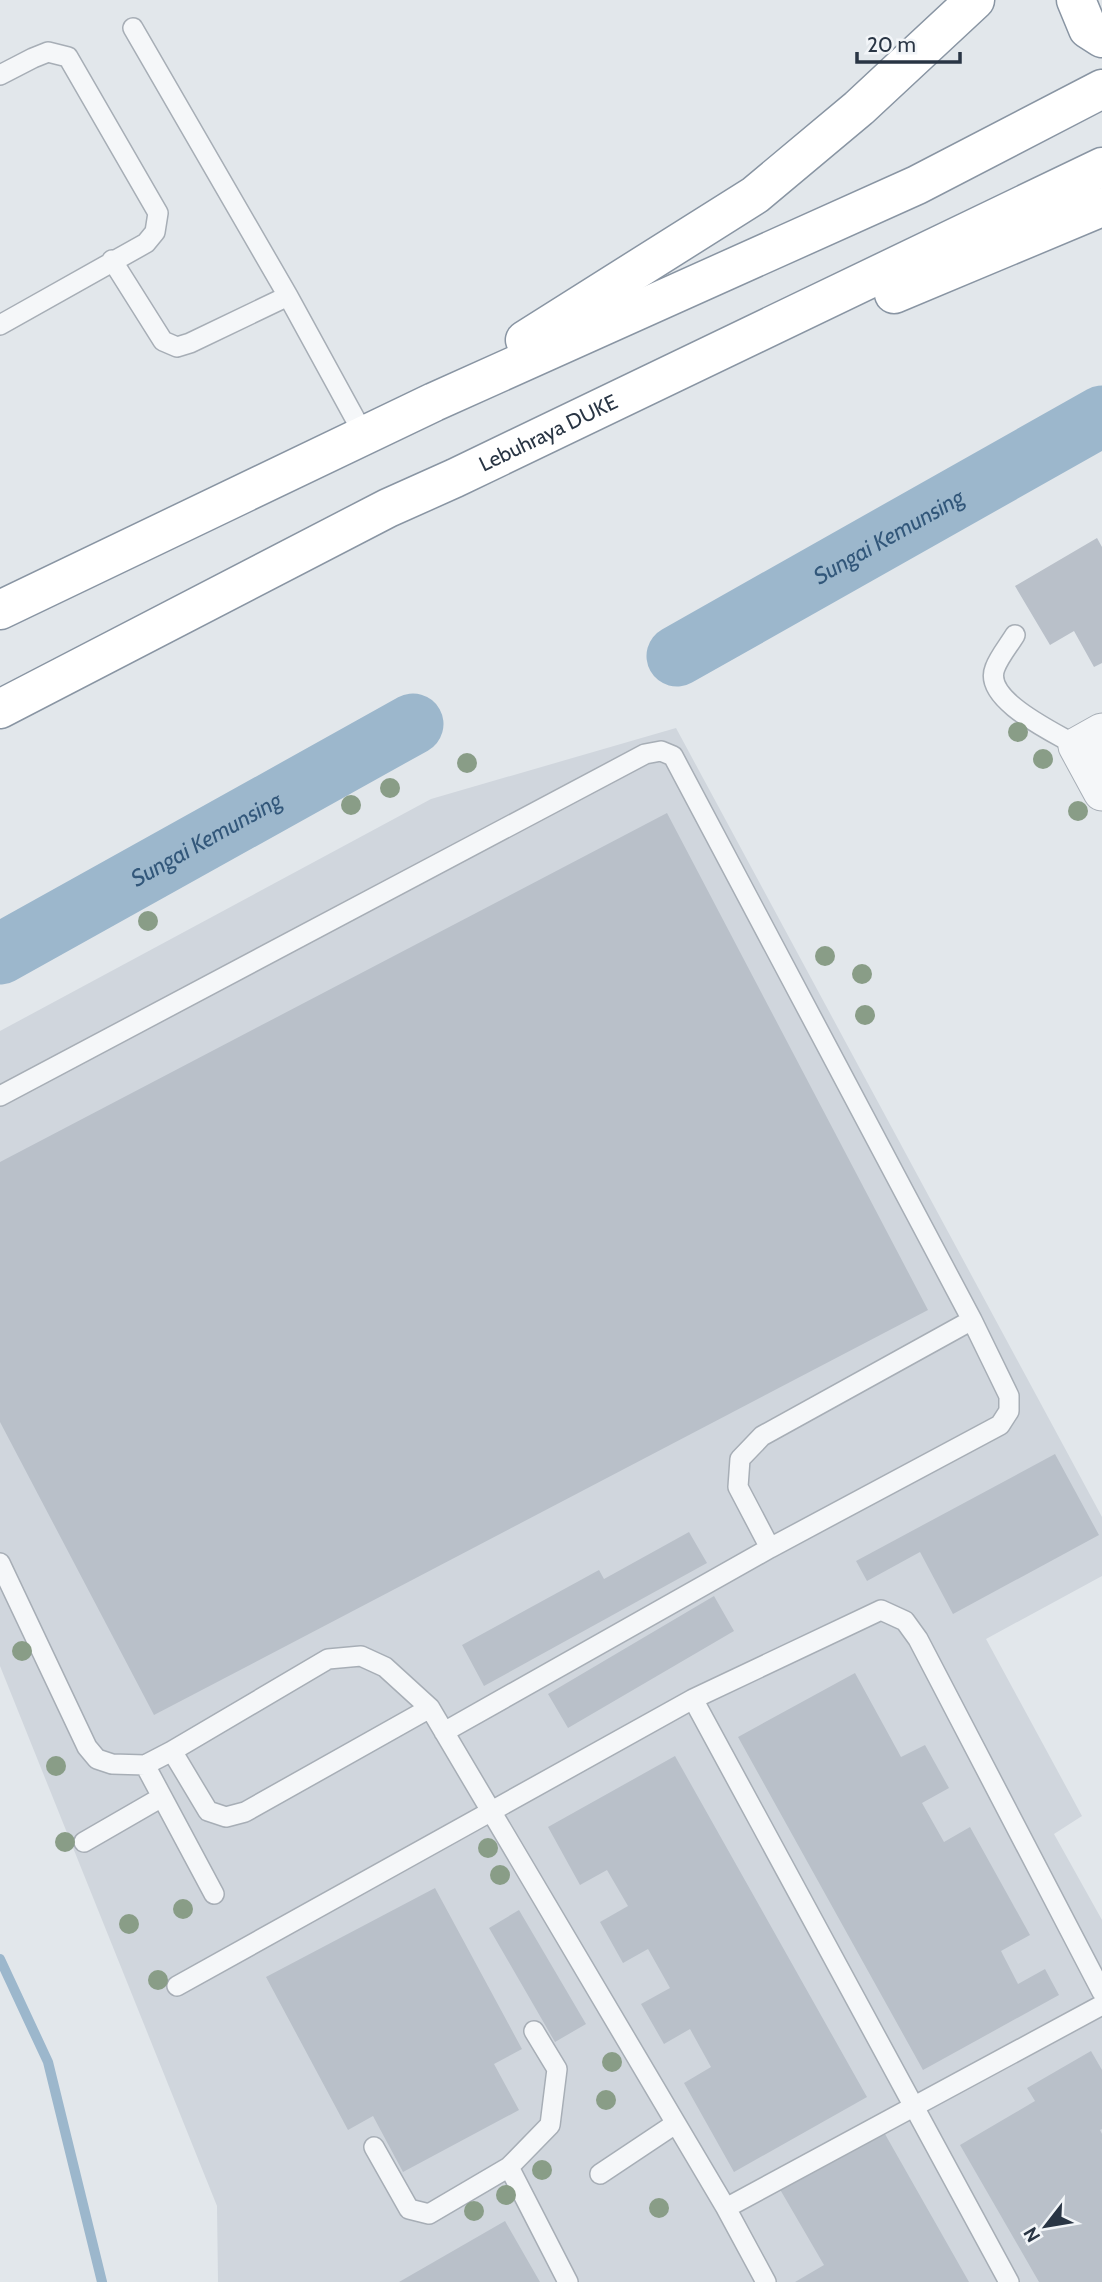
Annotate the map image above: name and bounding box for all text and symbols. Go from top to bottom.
scale bar [857,21,960,65]
text: 20 m [867,32,916,57]
street label: Lebuhraya DUKE [475,389,621,477]
water label: Sungai Kemunsing [808,482,970,590]
water label: Sungai Kemunsing [126,785,288,892]
north arrow [1011,2191,1081,2261]
text: N [1019,2223,1045,2246]

